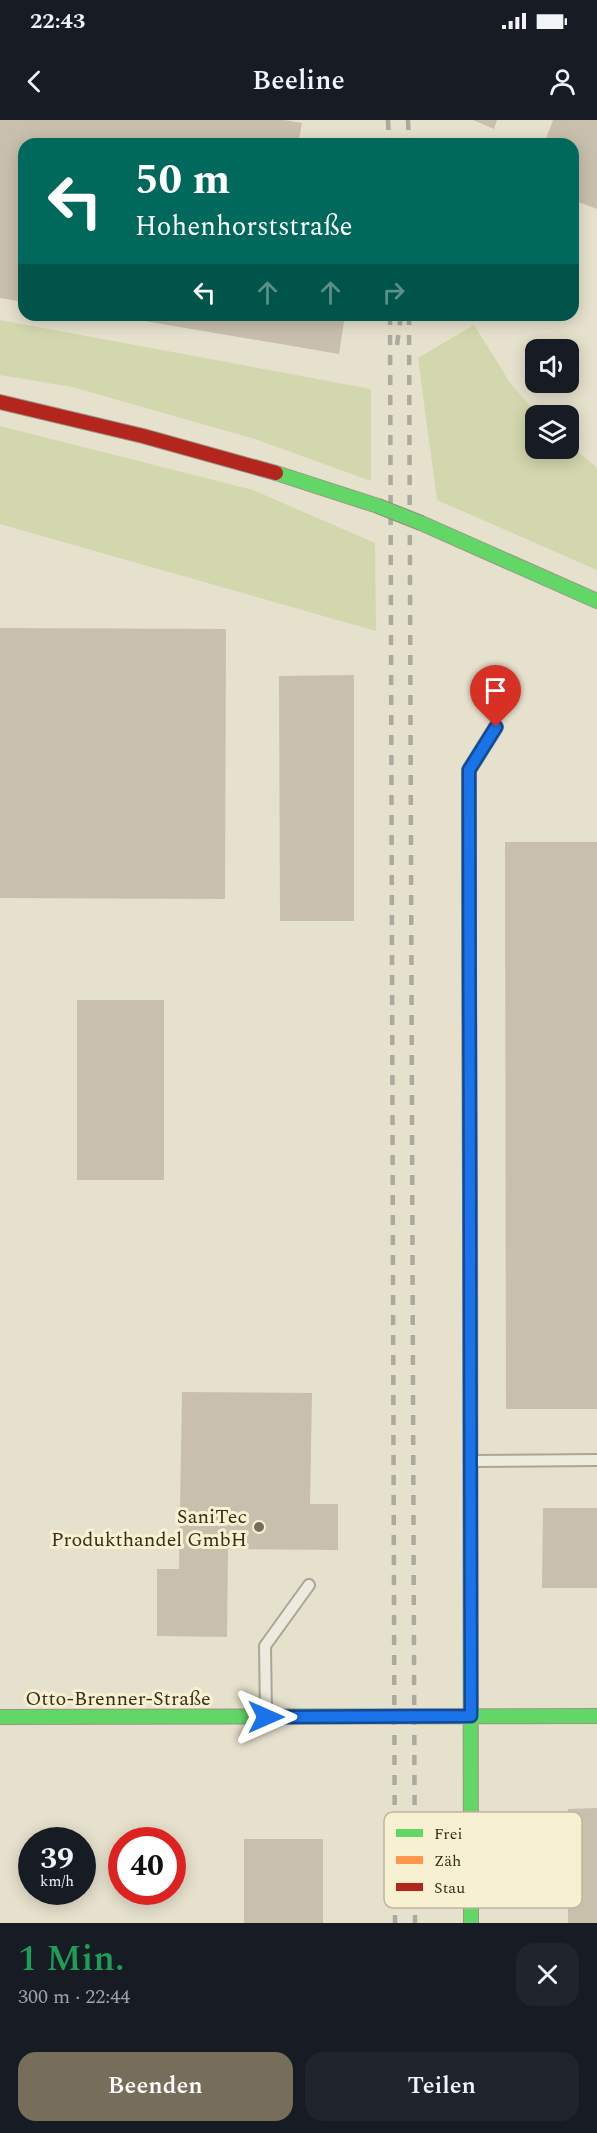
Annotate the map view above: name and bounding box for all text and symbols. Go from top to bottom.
text: 22:43 [30,5,85,38]
text: Beeline [252,60,345,102]
icon: back [18,65,51,98]
icon: person [546,65,579,98]
text: 50 m [135,149,230,212]
icon: left [36,162,114,240]
text: Hohenhorststraße [135,206,353,248]
icon: left [188,276,221,309]
icon: ahead [251,276,284,309]
icon: ahead [314,276,347,309]
icon: right [377,276,410,309]
map controls [525,339,579,459]
button: sound [525,339,579,393]
button: layers [525,405,579,459]
pin [470,665,521,727]
icon: arrive [479,674,512,707]
place label: SaniTec Produkthandel GmbH [51,1502,247,1555]
marker: SaniTec Produkthandel GmbH [252,1520,266,1534]
street label: Otto-Brenner-Straße [25,1684,211,1714]
position arrow [234,1685,298,1749]
legend [384,1812,582,1908]
text: Frei [434,1822,462,1846]
speed limit sign: 40 [108,1827,186,1905]
text: 39 [40,1836,74,1882]
text: Zäh [434,1849,461,1873]
text: km/h [40,1870,74,1893]
text: Stau [434,1876,465,1900]
text: 1 Min. [18,1932,124,1987]
button: close [516,1943,579,2006]
text: 300 m · 22:44 [18,1982,130,2012]
button: Beenden [18,2052,293,2121]
button: Teilen [305,2052,579,2121]

